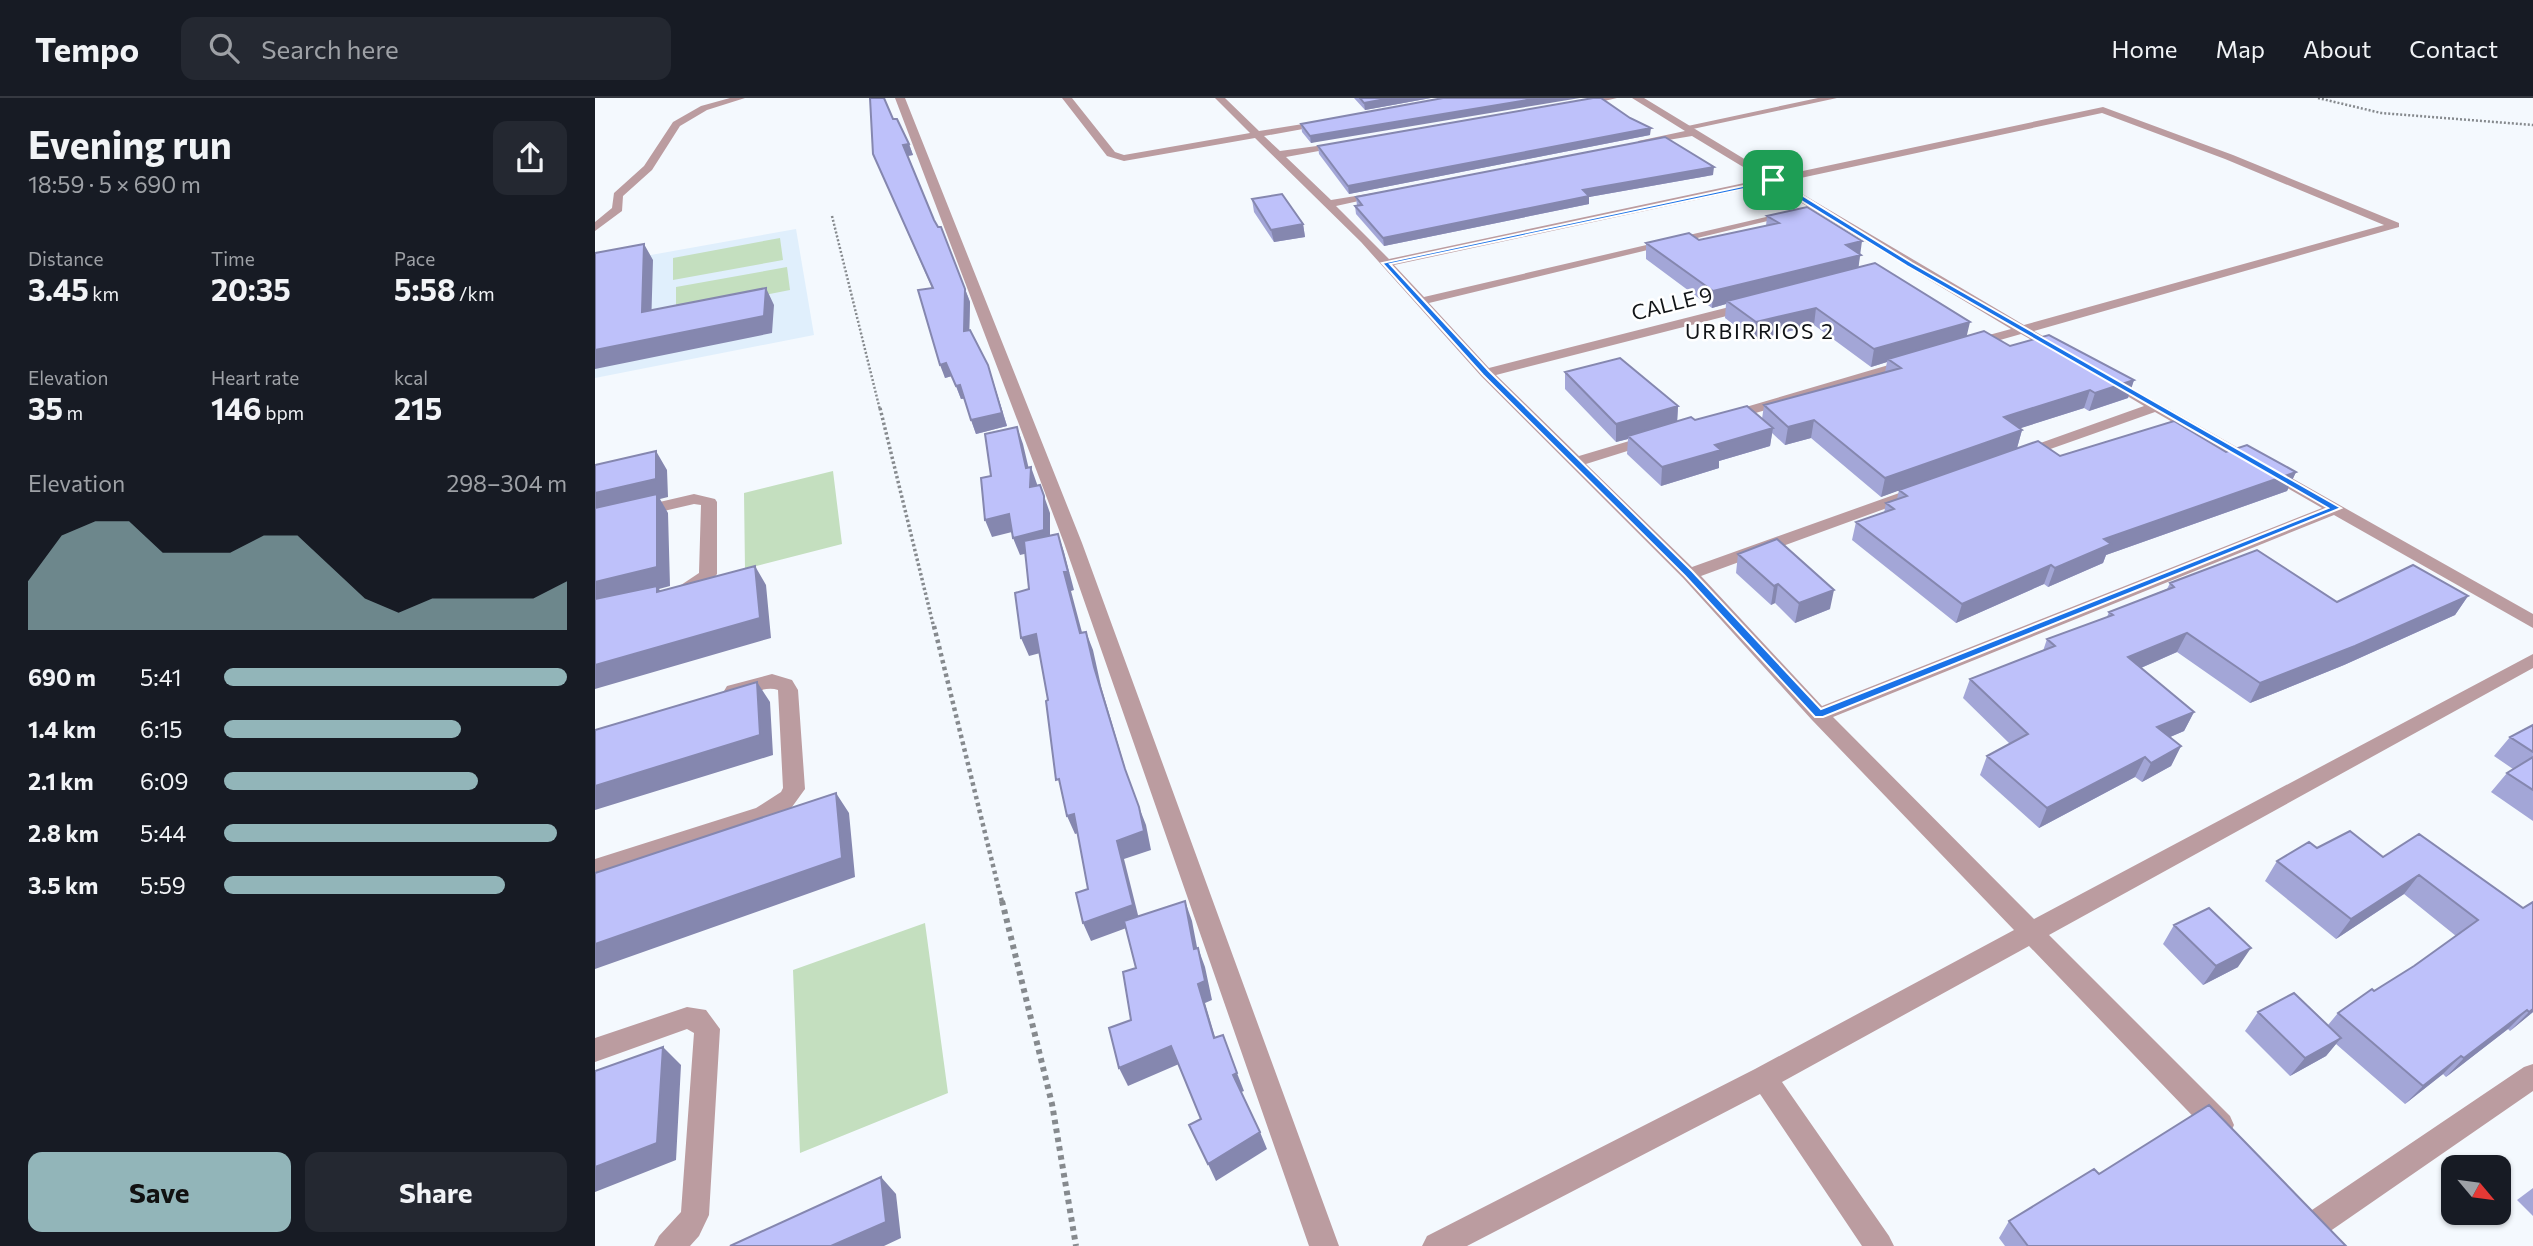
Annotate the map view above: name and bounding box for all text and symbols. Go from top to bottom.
search box [181,17,671,80]
text: Tempo [35,28,139,69]
icon: search [205,29,243,67]
text: Search here [261,33,399,64]
text: Home [2112,34,2178,63]
text: Map [2216,34,2265,63]
text: About [2303,34,2371,63]
text: Contact [2409,34,2498,63]
text: Evening run [28,120,232,167]
button: share [493,121,567,195]
pin [1743,150,1803,210]
icon: arrive [1754,161,1792,199]
text: 18:59 · 5 × 690 m [28,170,201,198]
text: Distance [28,247,104,270]
text: Time [211,247,255,270]
text: Pace [394,247,435,270]
text: 3.45 [28,270,89,307]
text: 20:35 [211,270,291,307]
text: 5:58 [394,270,455,307]
street label: CALLE 9 [1629,280,1715,325]
text: km [89,282,119,305]
text: /km [455,282,494,305]
district label: URBIRRIOS 2 [1685,318,1835,343]
text: Elevation [28,366,108,389]
text: Heart rate [211,366,299,389]
text: kcal [394,366,428,389]
text: 35 [28,389,63,426]
text: 146 [211,389,262,426]
text: 215 [394,389,442,426]
text: m [63,401,83,424]
text: bpm [262,401,304,424]
text: Elevation [28,469,125,497]
text: 298–304 m [446,469,567,497]
text: 690 m [28,663,96,691]
text: 5:41 [140,663,182,691]
text: 1.4 km [28,715,96,743]
text: 6:15 [140,715,182,743]
text: 2.1 km [28,767,94,795]
text: 6:09 [140,767,188,795]
text: 2.8 km [28,819,99,847]
text: 5:44 [140,819,186,847]
text: 3.5 km [28,871,98,899]
text: 5:59 [140,871,186,899]
button: Save [28,1152,291,1232]
button: Share [305,1152,567,1232]
north arrow [2441,1155,2511,1225]
map controls [2441,1155,2511,1225]

